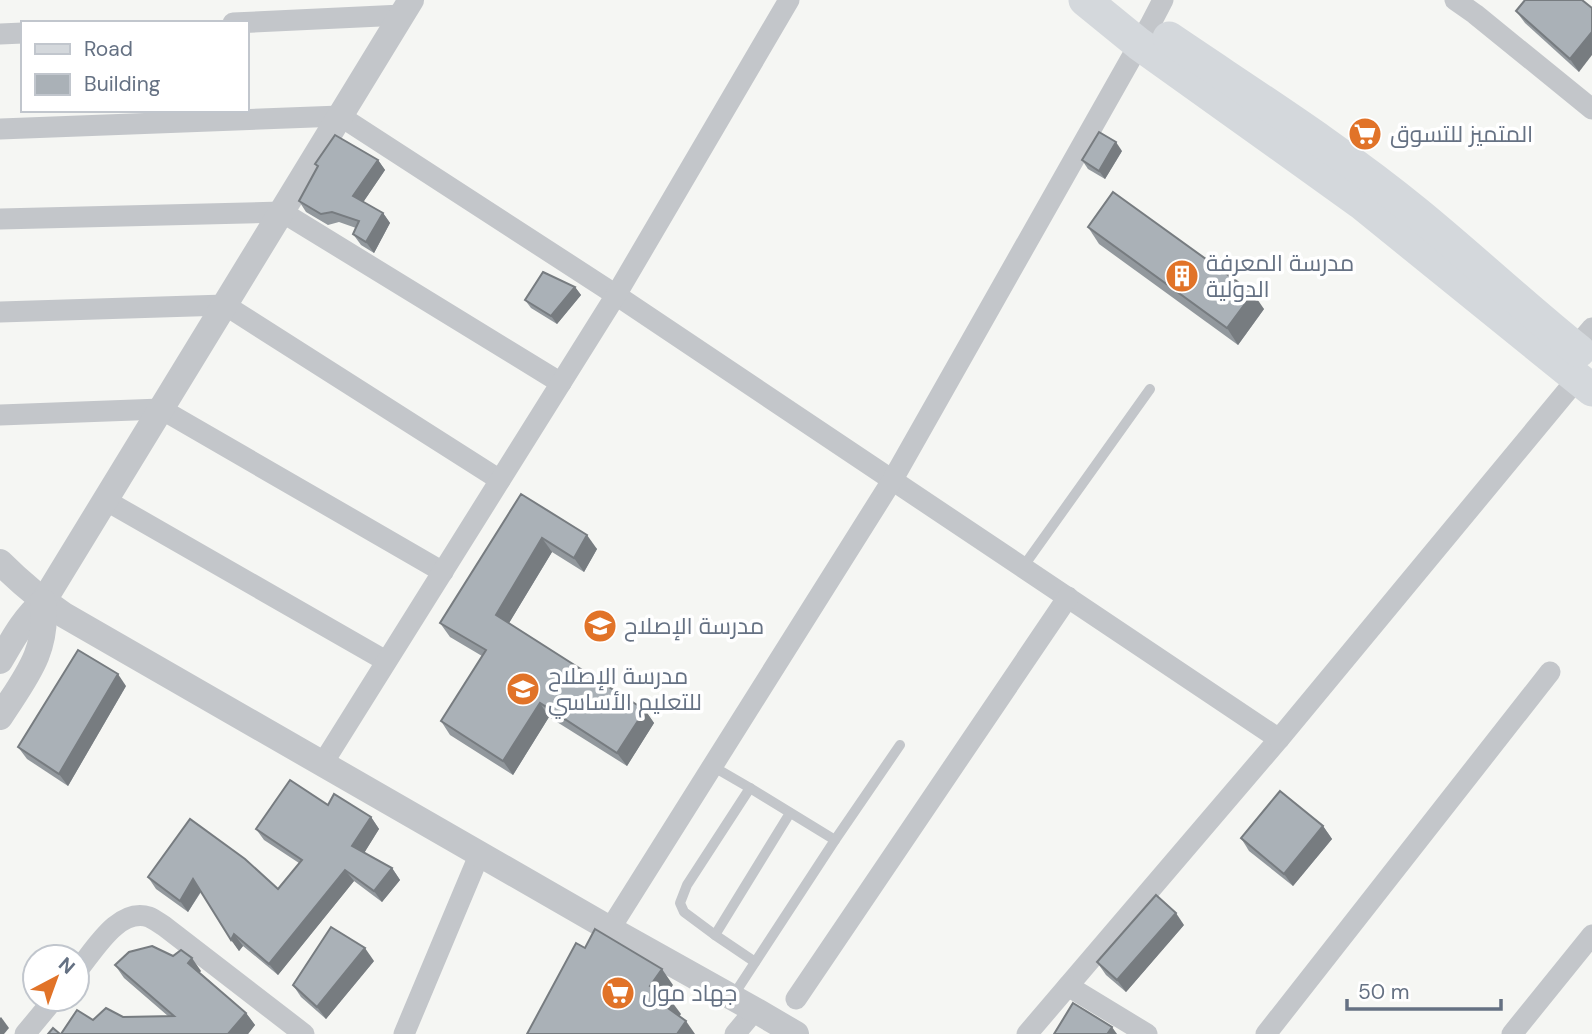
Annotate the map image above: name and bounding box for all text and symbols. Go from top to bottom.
legend [21,21,248,112]
text: Road [84,35,133,63]
text: Building [84,70,161,98]
supermarket icon: المتميز للتسوق [1346,115,1384,153]
place label: المتميز للتسوق [1390,119,1533,149]
place label: مدرسة المعرفة الدولية [1206,248,1354,304]
building icon: مدرسة المعرفة الدولية [1163,257,1201,295]
school or university icon: مدرسة الإصلاح [581,607,619,645]
place label: مدرسة الإصلاح [624,611,764,642]
place label: مدرسة الإصلاح للتعليم الأساسي [548,661,702,719]
school or university icon: مدرسة الإصلاح للتعليم الأساسي [504,670,542,708]
north arrow [21,943,91,1013]
text: N [53,952,80,980]
scale bar [1347,968,1501,1012]
supermarket icon: جهاد مول [599,974,637,1012]
place label: جهاد مول [642,978,737,1008]
text: 50 m [1358,978,1409,1006]

